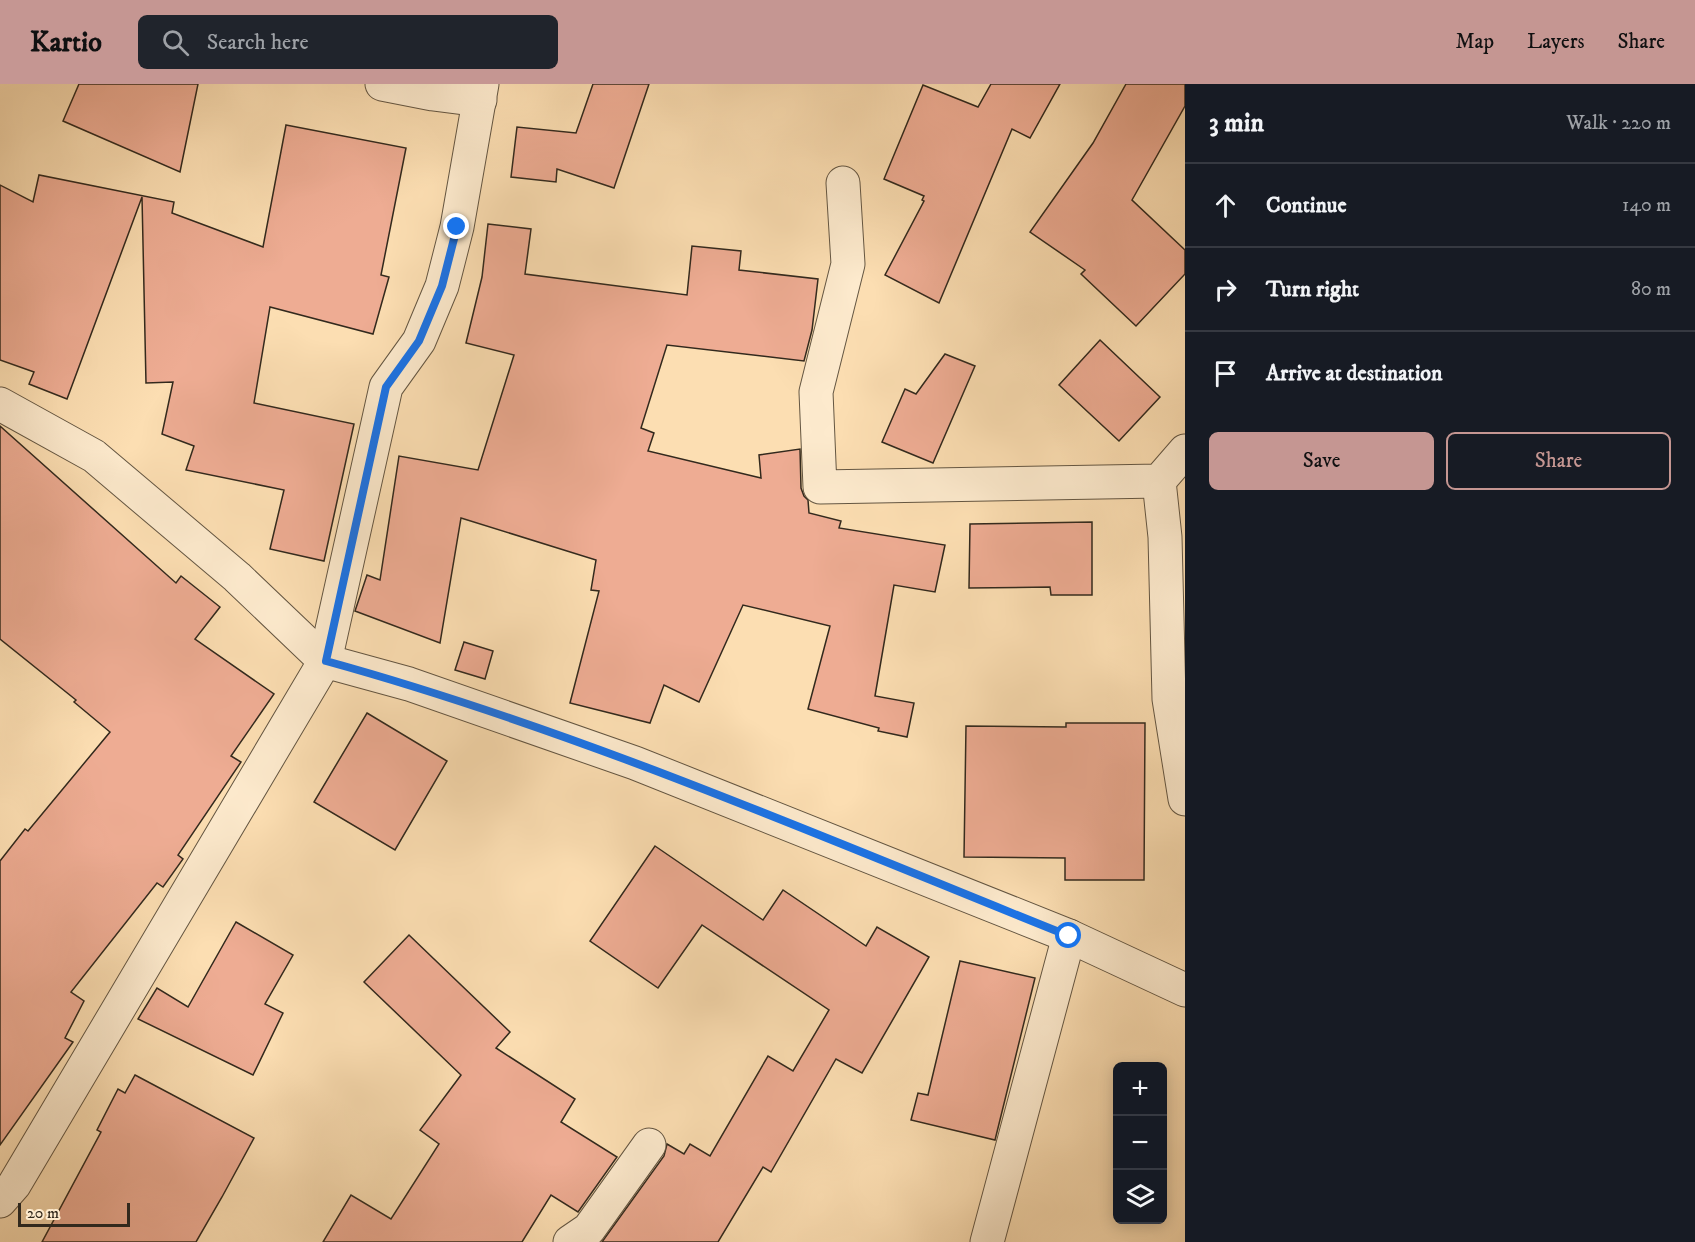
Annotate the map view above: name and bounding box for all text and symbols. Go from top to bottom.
search box [138,15,558,69]
text: Kartio [30,25,102,60]
icon: search [159,26,192,59]
text: Search here [207,29,309,56]
text: Map [1455,29,1494,55]
text: Layers [1527,29,1585,55]
text: Share [1618,29,1665,55]
text: 3 min [1209,107,1264,140]
text: Walk · 220 m [1566,111,1671,136]
icon: ahead [1209,189,1242,222]
text: Continue [1266,192,1347,219]
text: 140 m [1622,193,1671,218]
route end [443,213,469,239]
icon: right [1209,273,1242,306]
text: Turn right [1266,276,1359,303]
text: 80 m [1631,277,1671,302]
icon: arrive [1209,357,1242,390]
text: Arrive at destination [1266,360,1443,387]
button: Save [1209,432,1434,490]
button: Share [1446,432,1671,490]
route start [1055,922,1081,948]
map controls [1113,1062,1167,1224]
button: + [1113,1062,1167,1116]
button: − [1113,1116,1167,1170]
button: layers [1113,1170,1167,1224]
scale bar [18,1200,130,1228]
text: 20 m [27,1203,59,1223]

